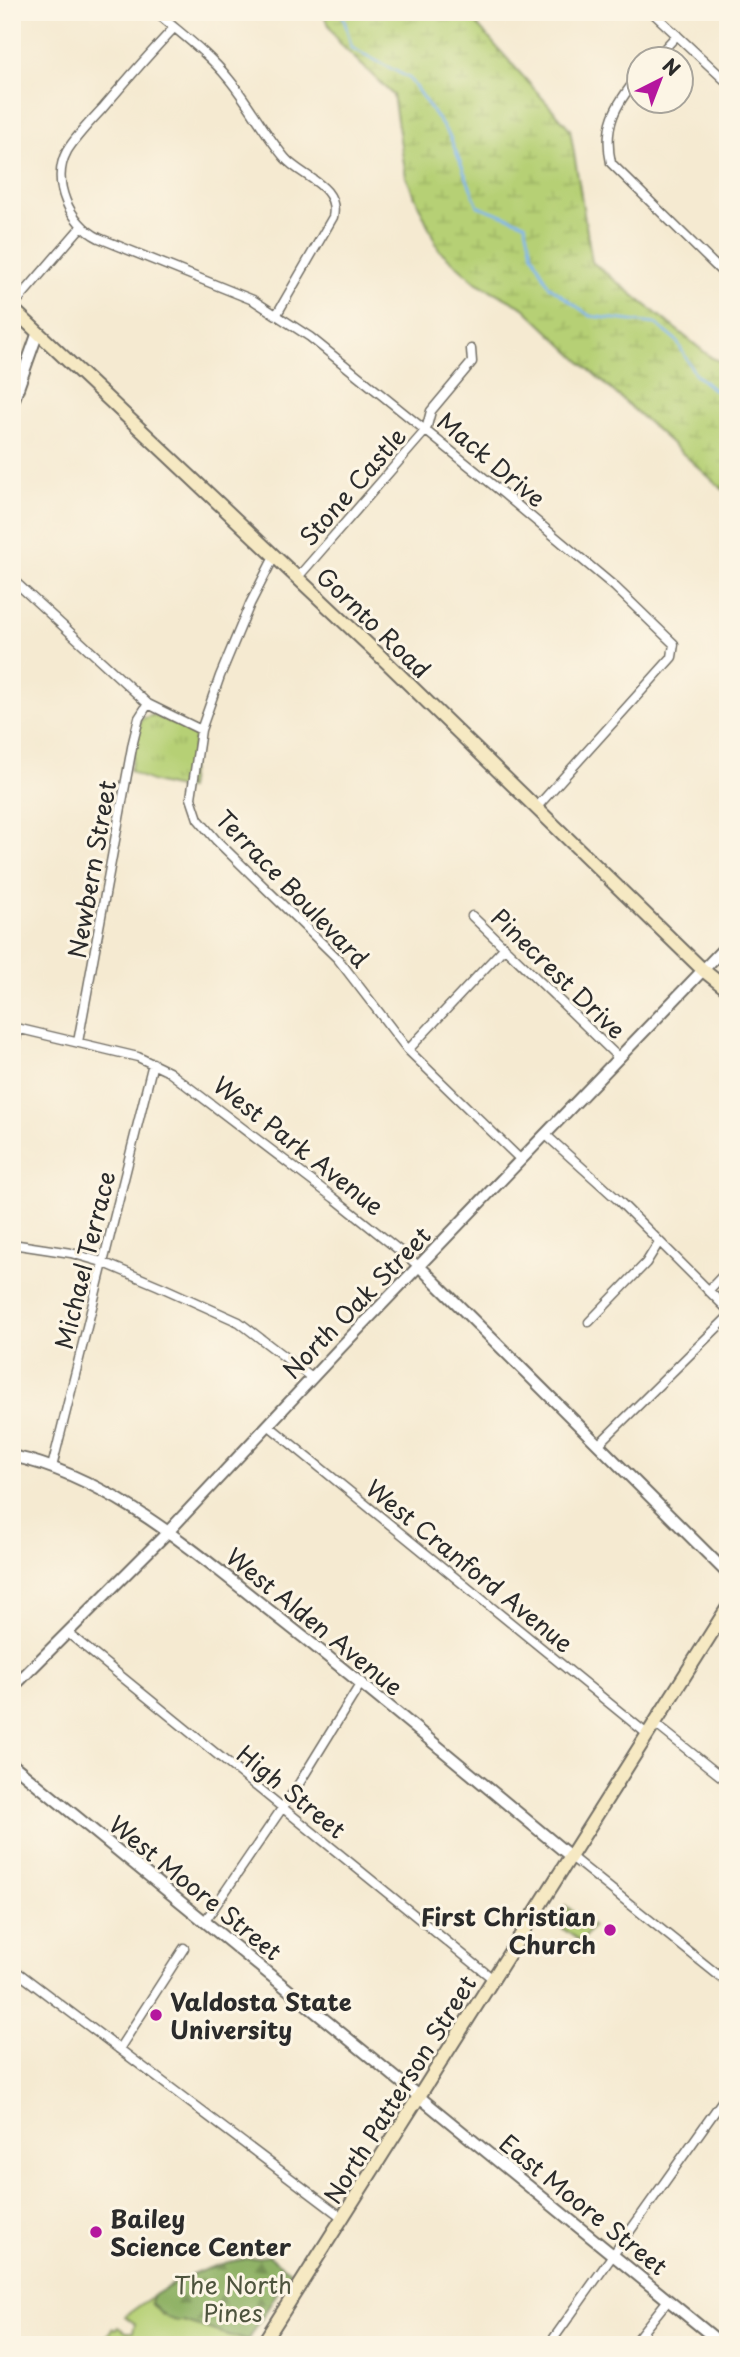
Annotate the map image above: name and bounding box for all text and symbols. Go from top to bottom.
north arrow [624,46,694,116]
text: N [657,51,687,82]
street label: Mack Drive [430,403,554,515]
street label: Stone Castle [290,419,414,553]
street label: Gornto Road [309,558,439,686]
street label: Newbern Street [58,777,124,961]
street label: Terrace Boulevard [208,801,378,975]
street label: Pinecrest Drive [484,899,634,1047]
street label: West Park Avenue [206,1067,392,1223]
street label: Michael Terrace [44,1167,124,1353]
street label: North Oak Street [274,1217,439,1386]
street label: West Cranford Avenue [359,1470,581,1660]
street label: West Alden Avenue [219,1538,411,1704]
street label: High Street [230,1736,355,1846]
street label: West Moore Street [102,1806,290,1968]
place label: First Christian Church [421,1898,596,1962]
marker: First Christian Church [602,1922,618,1938]
street label: North Patterson Street [314,1968,484,2210]
place label: Valdosta State University [170,1983,352,2047]
marker: Valdosta State University [148,2007,164,2023]
street label: East Moore Street [492,2125,676,2283]
place label: Bailey Science Center [110,2200,292,2264]
marker: Bailey Science Center [88,2224,104,2240]
park label: The North Pines [174,2266,292,2330]

